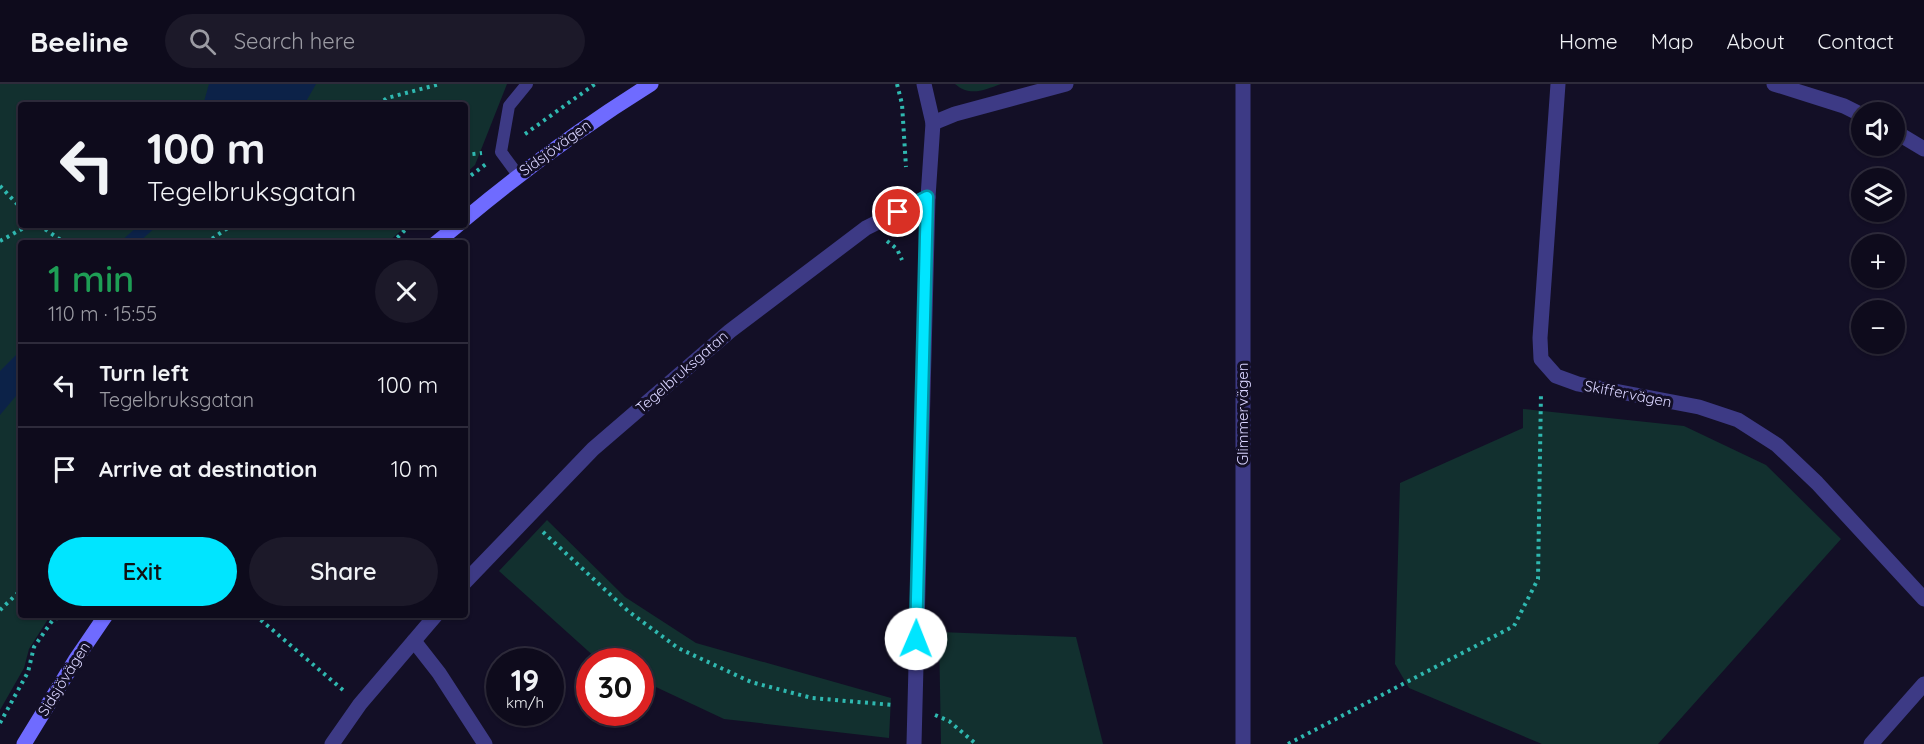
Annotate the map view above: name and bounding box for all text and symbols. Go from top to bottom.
search box [165,14,585,68]
text: Beeline [30,24,129,59]
icon: search [186,25,219,58]
text: Search here [234,27,355,55]
text: Home [1559,28,1618,54]
text: Map [1651,28,1694,54]
text: About [1727,28,1785,54]
text: Contact [1818,28,1894,54]
map controls [1851,102,1905,354]
button: sound [1851,102,1905,156]
street label: Sidsjövägen [515,115,594,180]
text: 100 m [147,122,265,175]
icon: left [48,126,126,204]
button: layers [1851,168,1905,222]
text: Tegelbruksgatan [147,174,356,208]
pin [872,186,923,237]
icon: arrive [881,195,914,228]
button: + [1851,234,1905,288]
text: 1 min [48,256,134,301]
button: close [375,260,438,323]
button: − [1851,300,1905,354]
text: 110 m · 15:55 [48,301,157,326]
street label: Tegelbruksgatan [632,326,732,417]
text: Turn left [99,359,189,387]
street label: Glimmervägen [1233,363,1252,465]
icon: left [48,369,81,402]
text: 100 m [378,371,438,399]
street label: Skiffervägen [1583,376,1673,411]
text: Tegelbruksgatan [99,387,254,412]
icon: arrive [48,453,81,486]
text: Arrive at destination [99,455,317,483]
text: 10 m [391,455,438,483]
button: Exit [48,537,237,606]
button: Share [249,537,438,606]
position arrow [884,607,948,671]
street label: Sidsjövägen [33,638,94,719]
speed limit sign: 30 [576,648,654,726]
text: 19 [511,661,539,699]
text: km/h [506,693,544,712]

